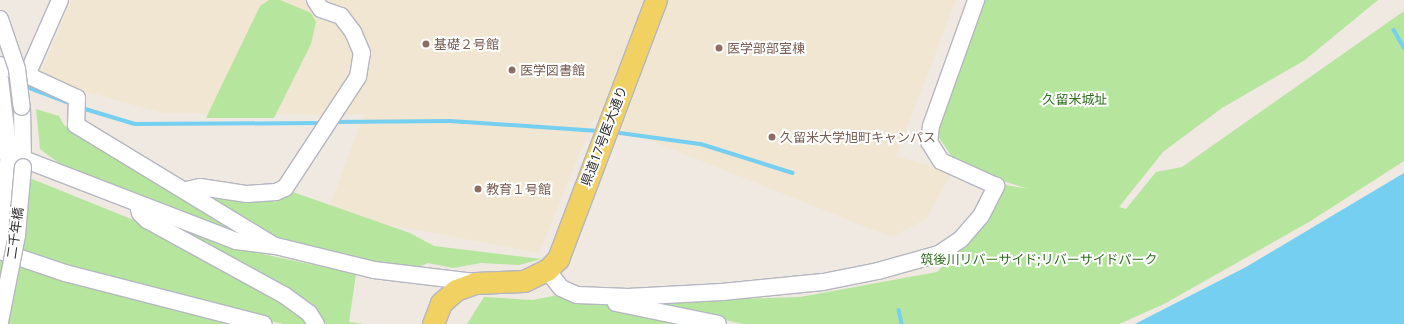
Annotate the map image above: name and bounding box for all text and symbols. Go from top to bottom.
place label: 基礎２号館 [434,36,499,52]
marker: 基礎２号館 [421,39,431,49]
place label: 医学部部室棟 [727,40,805,56]
marker: 医学部部室棟 [714,43,724,53]
place label: 医学図書館 [520,62,585,78]
marker: 医学図書館 [507,65,517,75]
street label: 県道17号医大通り [578,84,630,188]
park label: 久留米城址 [1043,91,1107,107]
place label: 久留米大学旭町キャンパス [780,129,936,145]
marker: 久留米大学旭町キャンパス [767,132,777,142]
place label: 教育１号館 [486,181,551,197]
marker: 教育１号館 [473,184,483,194]
street label: 二千年橋 [4,206,26,260]
park label: 筑後川リバーサイド;リバーサイドパーク [920,251,1158,267]

